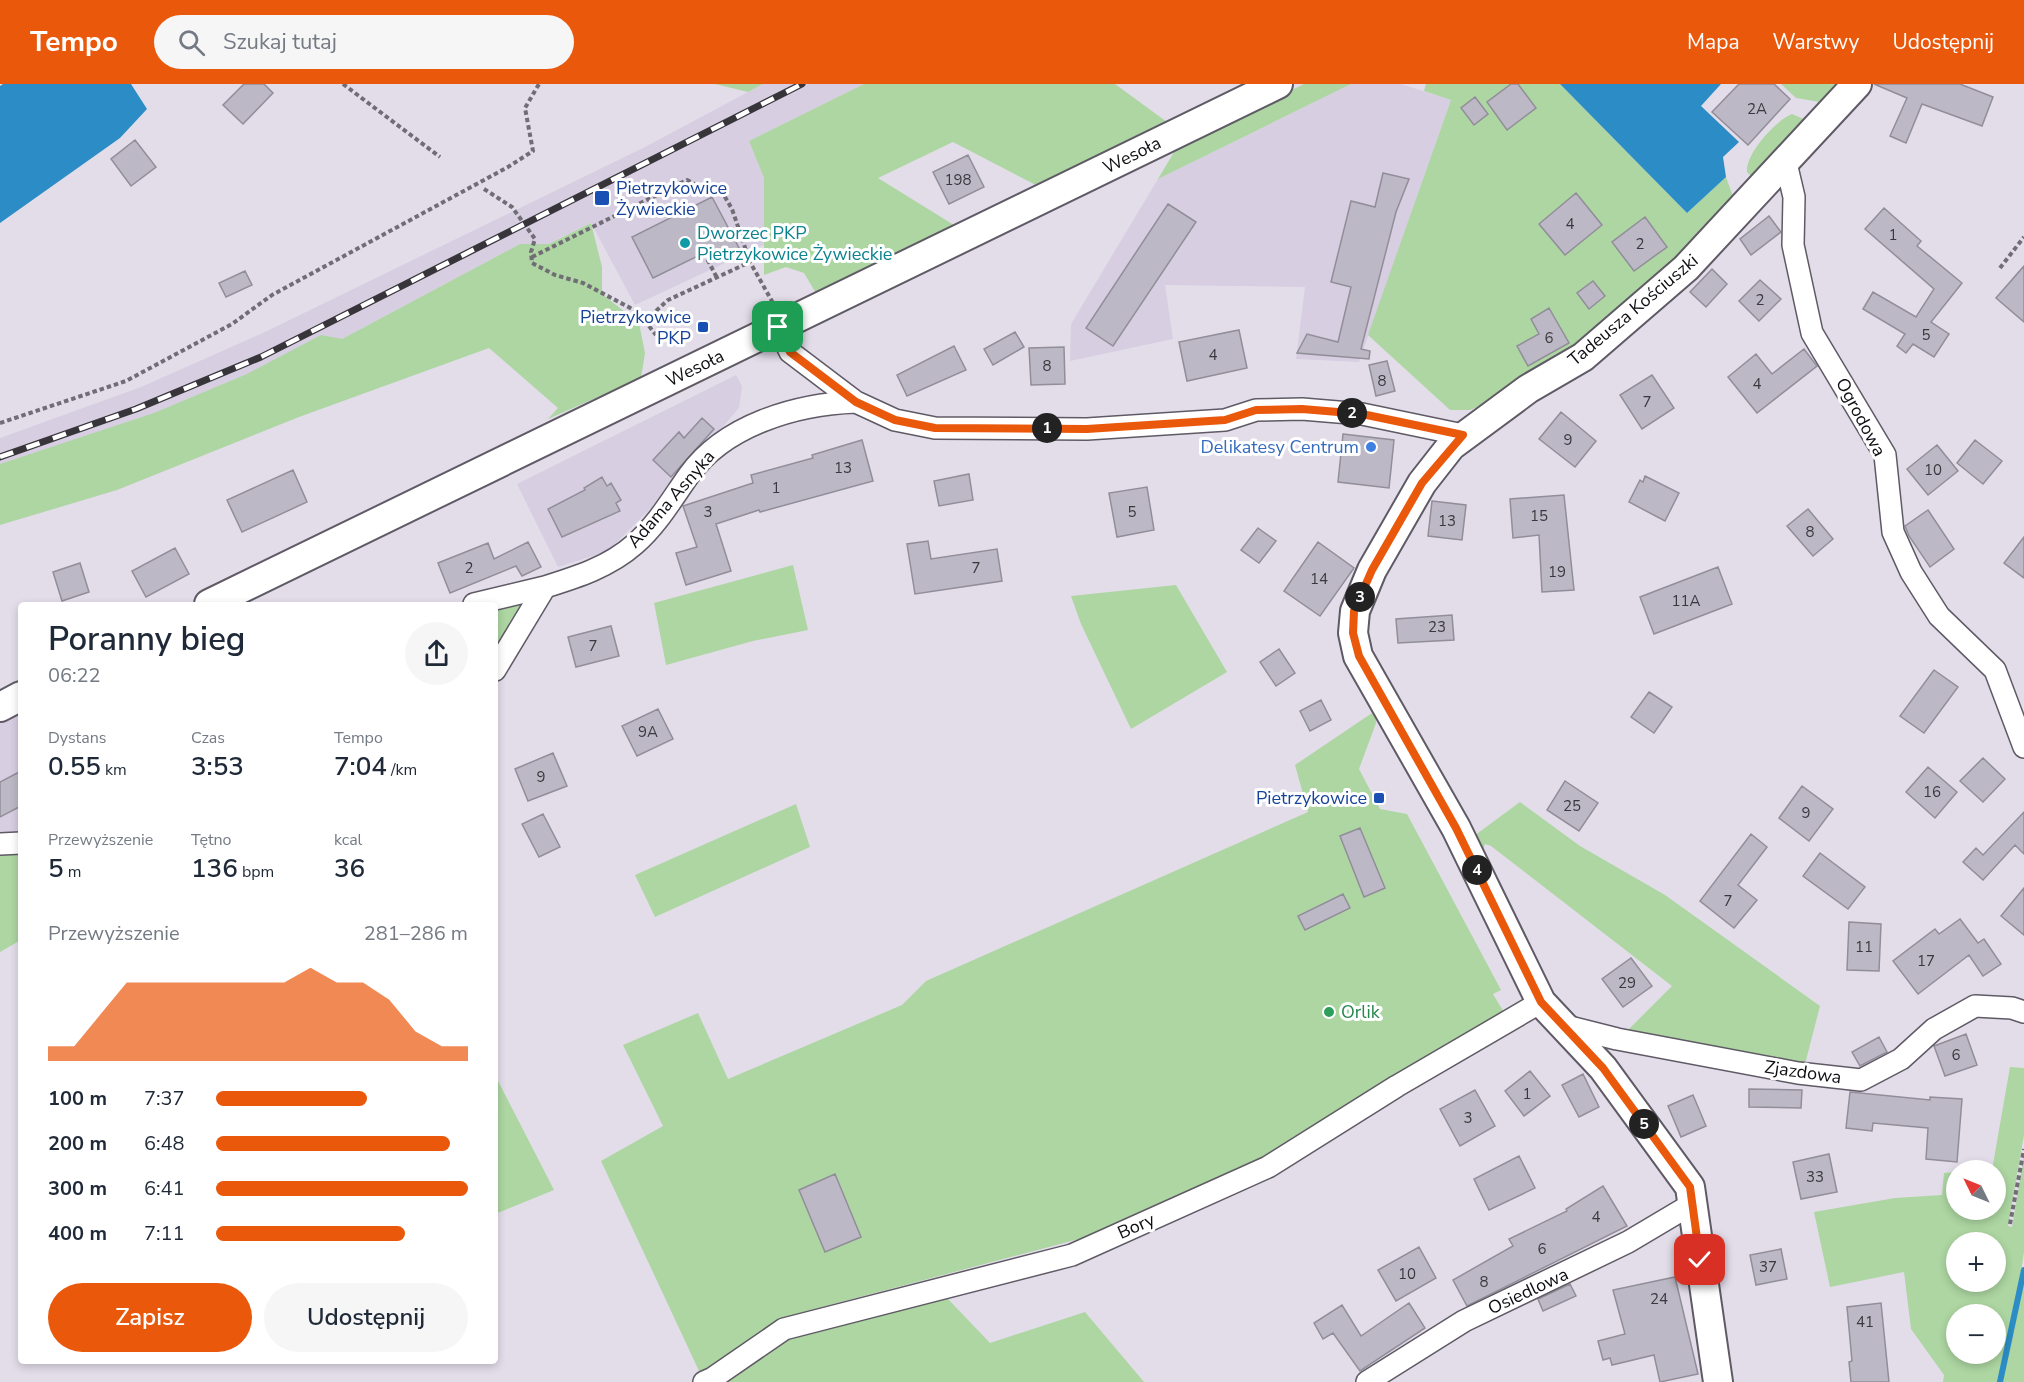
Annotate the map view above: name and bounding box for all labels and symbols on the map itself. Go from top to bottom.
house number: 2A [1747,99,1767,119]
street label: Wesoła [1099,131,1165,179]
house number: 198 [944,170,972,190]
place label: Pietrzykowice Żywieckie [616,176,727,221]
marker: Pietrzykowice Żywieckie [593,189,611,207]
house number: 4 [1565,214,1575,234]
place label: Dworzec PKP Pietrzykowice Żywieckie [697,221,892,266]
house number: 1 [1888,225,1898,245]
house number: 2 [1635,234,1645,254]
marker: Dworzec PKP Pietrzykowice Żywieckie [678,236,692,250]
street label: Tadeusza Kościuszki [1563,249,1703,371]
house number: 2 [1755,290,1765,310]
pin [752,301,803,352]
place label: Pietrzykowice PKP [580,305,691,350]
marker: Pietrzykowice PKP [696,320,710,334]
house number: 5 [1921,325,1931,345]
house number: 6 [1544,328,1554,348]
street label: Wesoła [662,344,728,392]
house number: 4 [1208,345,1218,365]
house number: 8 [1042,356,1052,376]
house number: 8 [1377,371,1387,391]
house number: 4 [1752,374,1762,394]
street label: Ogrodowa [1830,374,1892,460]
house number: 7 [1642,392,1652,412]
pin: 2 [1337,398,1367,428]
pin: 1 [1032,413,1062,443]
house number: 9 [1563,430,1573,450]
place label: Delikatesy Centrum [1200,435,1359,459]
marker: Delikatesy Centrum [1364,440,1378,454]
street label: Adama Asnyka [622,445,720,553]
house number: 13 [834,458,852,478]
house number: 10 [1924,460,1942,480]
house number: 1 [771,478,781,498]
house number: 3 [703,502,713,522]
house number: 5 [1127,502,1137,522]
house number: 15 [1530,506,1548,526]
house number: 13 [1438,511,1456,531]
house number: 8 [1805,522,1815,542]
house number: 2 [464,558,474,578]
house number: 7 [971,558,981,578]
house number: 19 [1548,562,1566,582]
house number: 14 [1310,569,1328,589]
pin: 3 [1345,582,1375,612]
house number: 11A [1672,591,1701,611]
house number: 23 [1428,617,1446,637]
house number: 7 [588,636,598,656]
house number: 9A [638,722,658,742]
house number: 9 [536,767,546,787]
house number: 16 [1923,782,1941,802]
place label: Pietrzykowice [1256,786,1367,810]
marker: Pietrzykowice [1372,791,1386,805]
house number: 25 [1563,796,1581,816]
house number: 9 [1801,803,1811,823]
pin: 4 [1462,855,1492,885]
house number: 7 [1723,891,1733,911]
house number: 11 [1855,937,1873,957]
house number: 17 [1917,951,1935,971]
house number: 29 [1618,973,1636,993]
place label: Orlik [1341,1000,1381,1024]
marker: Orlik [1322,1005,1336,1019]
house number: 6 [1951,1045,1961,1065]
street label: Zjazdowa [1763,1055,1843,1089]
house number: 1 [1522,1084,1532,1104]
house number: 3 [1463,1108,1473,1128]
pin: 5 [1629,1109,1659,1139]
north arrow [1946,1160,2006,1220]
house number: 33 [1806,1167,1824,1187]
street label: Bory [1114,1207,1159,1245]
house number: 4 [1591,1207,1601,1227]
pin [1674,1234,1725,1285]
house number: 6 [1537,1239,1547,1259]
house number: 37 [1759,1257,1777,1277]
street label: Osiedlowa [1484,1262,1572,1320]
house number: 10 [1398,1264,1416,1284]
house number: 8 [1479,1272,1489,1292]
house number: 24 [1650,1289,1668,1309]
house number: 41 [1856,1312,1874,1332]

